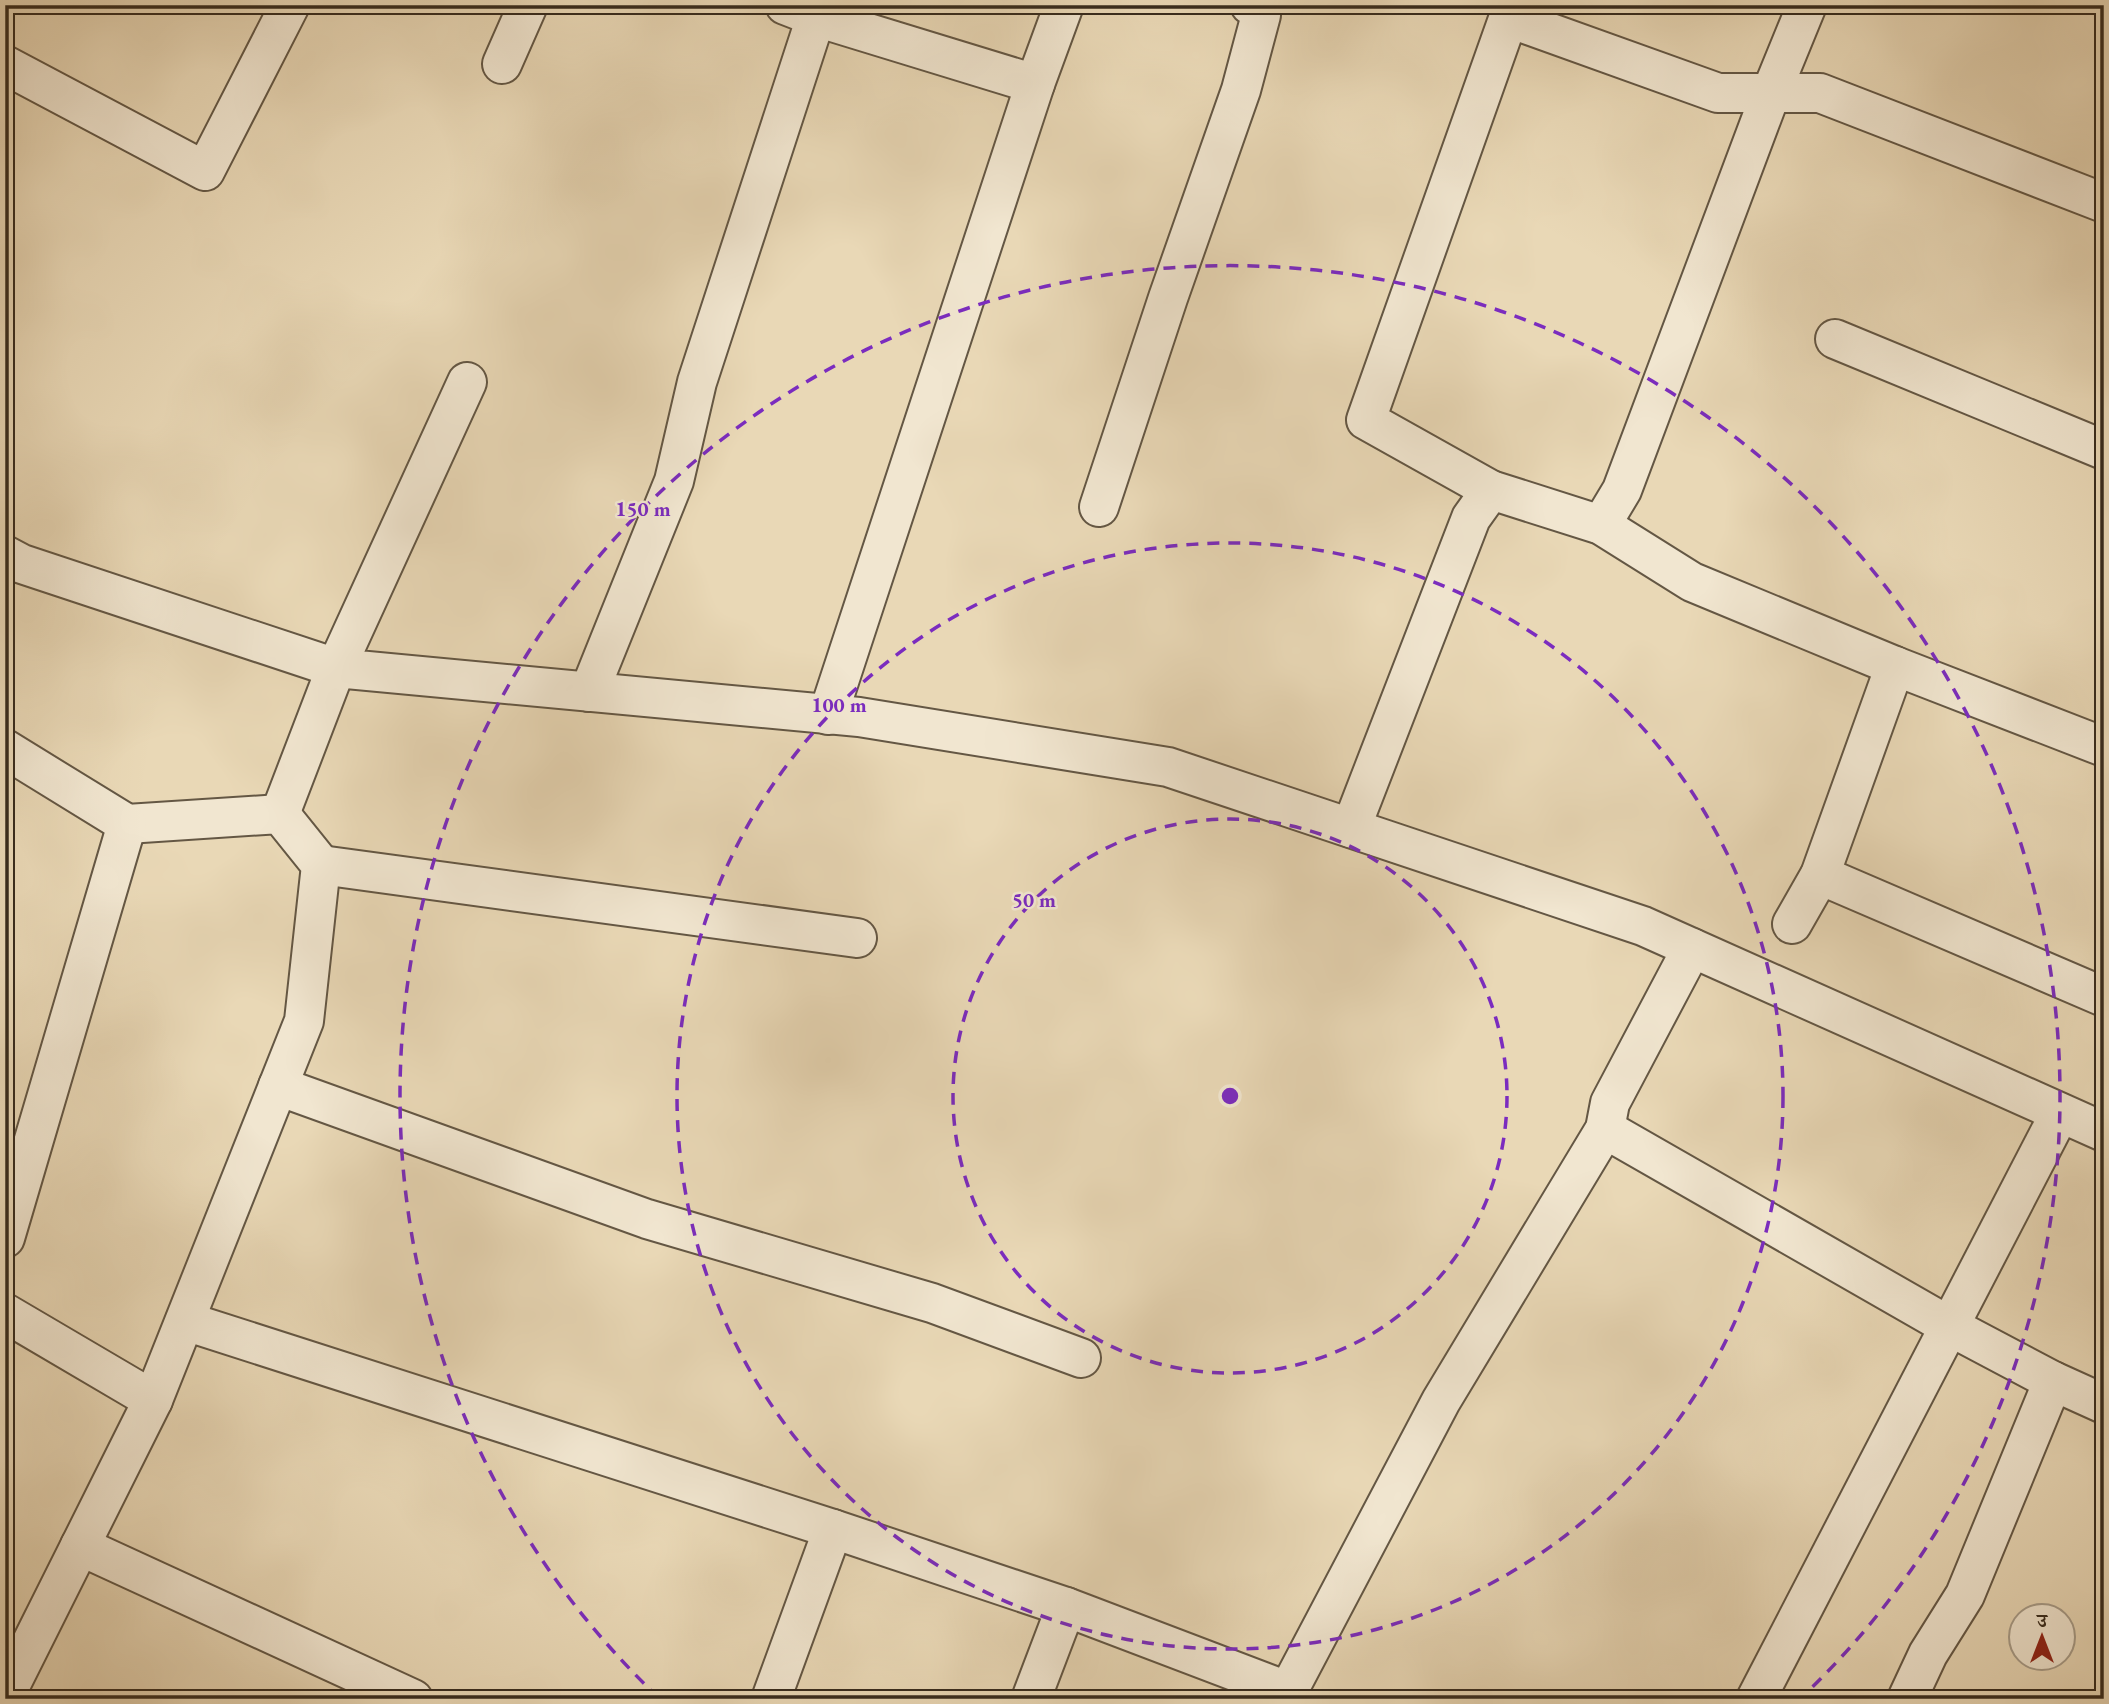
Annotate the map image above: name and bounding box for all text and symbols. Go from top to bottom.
text: 150 m [615,495,671,522]
text: 100 m [811,691,867,718]
text: 50 m [1012,886,1056,913]
centre of rings [1218,1084,1242,1108]
north arrow [2008,1602,2078,1672]
text: उ [2035,1608,2048,1633]

